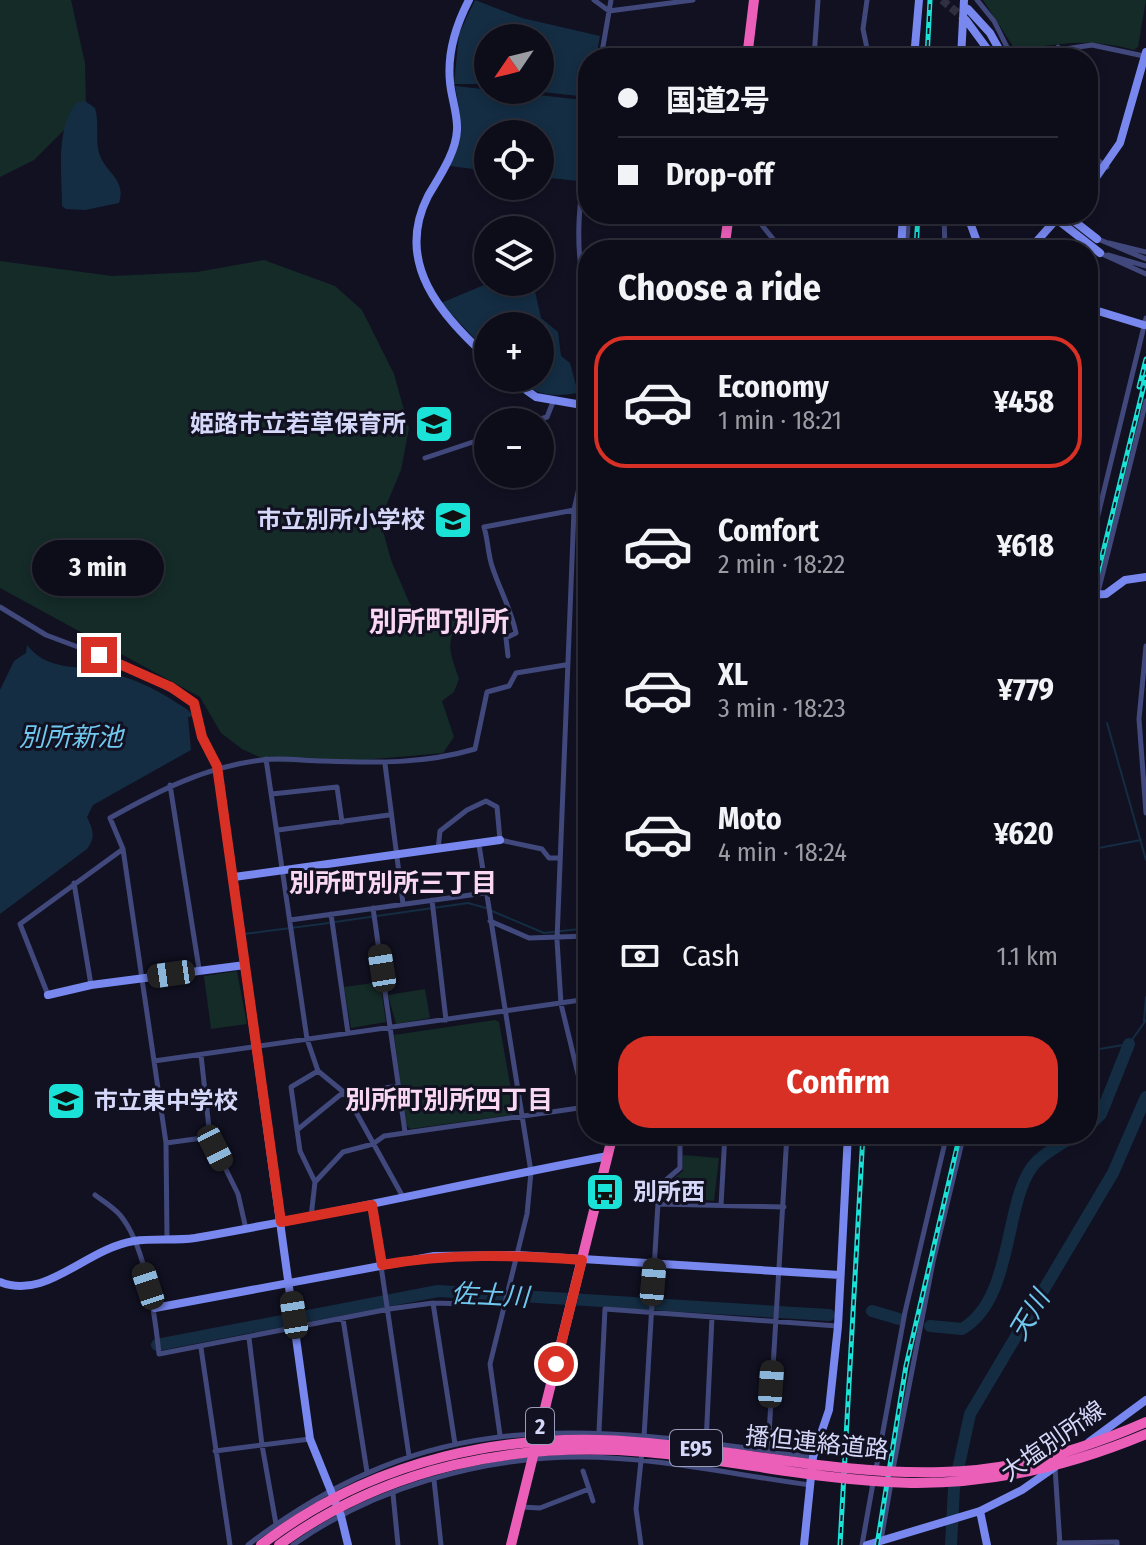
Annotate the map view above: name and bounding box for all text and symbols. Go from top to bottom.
north arrow [474,24,554,104]
map controls [474,24,554,488]
text: 国道2号 [666,83,770,119]
button: locate [474,120,554,200]
text: Drop-off [666,157,773,193]
button: layers [474,216,554,296]
text: Choose a ride [618,266,821,310]
button: + [474,312,554,392]
icon: car [622,366,694,438]
text: Economy [718,369,829,405]
text: ¥458 [993,384,1054,420]
school or university icon: 姫路市立若草保育所 [413,403,455,445]
text: 1 min · 18:21 [718,405,842,436]
button: − [474,408,554,488]
place label: 姫路市立若草保育所 [190,410,406,438]
school or university icon: 市立別所小学校 [432,499,474,541]
place label: 市立別所小学校 [257,506,425,534]
icon: car [622,510,694,582]
text: Comfort [718,513,819,549]
text: ¥618 [997,528,1054,564]
callout: 3 min [33,539,165,595]
text: 2 min · 18:22 [718,549,845,580]
text: 3 min [69,552,127,583]
district label: 別所町別所 [369,605,509,638]
route end [81,637,117,673]
icon: car [622,654,694,726]
text: XL [718,657,748,693]
text: ¥779 [998,672,1054,708]
text: 3 min · 18:23 [718,693,846,724]
water label: 別所新池 [19,722,126,753]
icon: car [622,798,694,870]
text: Moto [718,801,782,837]
text: ¥620 [994,816,1054,852]
text: 4 min · 18:24 [718,837,847,868]
district label: 別所町別所三丁目 [289,868,497,899]
icon: cash [618,934,662,978]
text: Cash [682,938,740,974]
text: 1.1 km [997,941,1058,972]
car [366,942,398,994]
car [146,959,196,989]
button: Confirm [618,1036,1058,1128]
school or university icon: 市立東中学校 [45,1080,87,1122]
district label: 別所町別所四丁目 [345,1085,553,1116]
place label: 市立東中学校 [94,1087,238,1115]
car [193,1121,237,1175]
bus stop icon: 別所西 [584,1171,626,1213]
place label: 別所西 [633,1178,705,1206]
car [639,1257,667,1307]
car [129,1259,167,1313]
water label: 佐土川 [450,1278,533,1313]
water label: 天川 [1003,1282,1058,1346]
car [278,1289,310,1341]
route start [538,1346,574,1382]
car [757,1359,785,1409]
street label: 大塩別所線 [996,1395,1110,1487]
road number: 2 [526,1408,554,1444]
street label: 播但連絡道路 [744,1422,890,1464]
road number: E95 [670,1430,722,1466]

